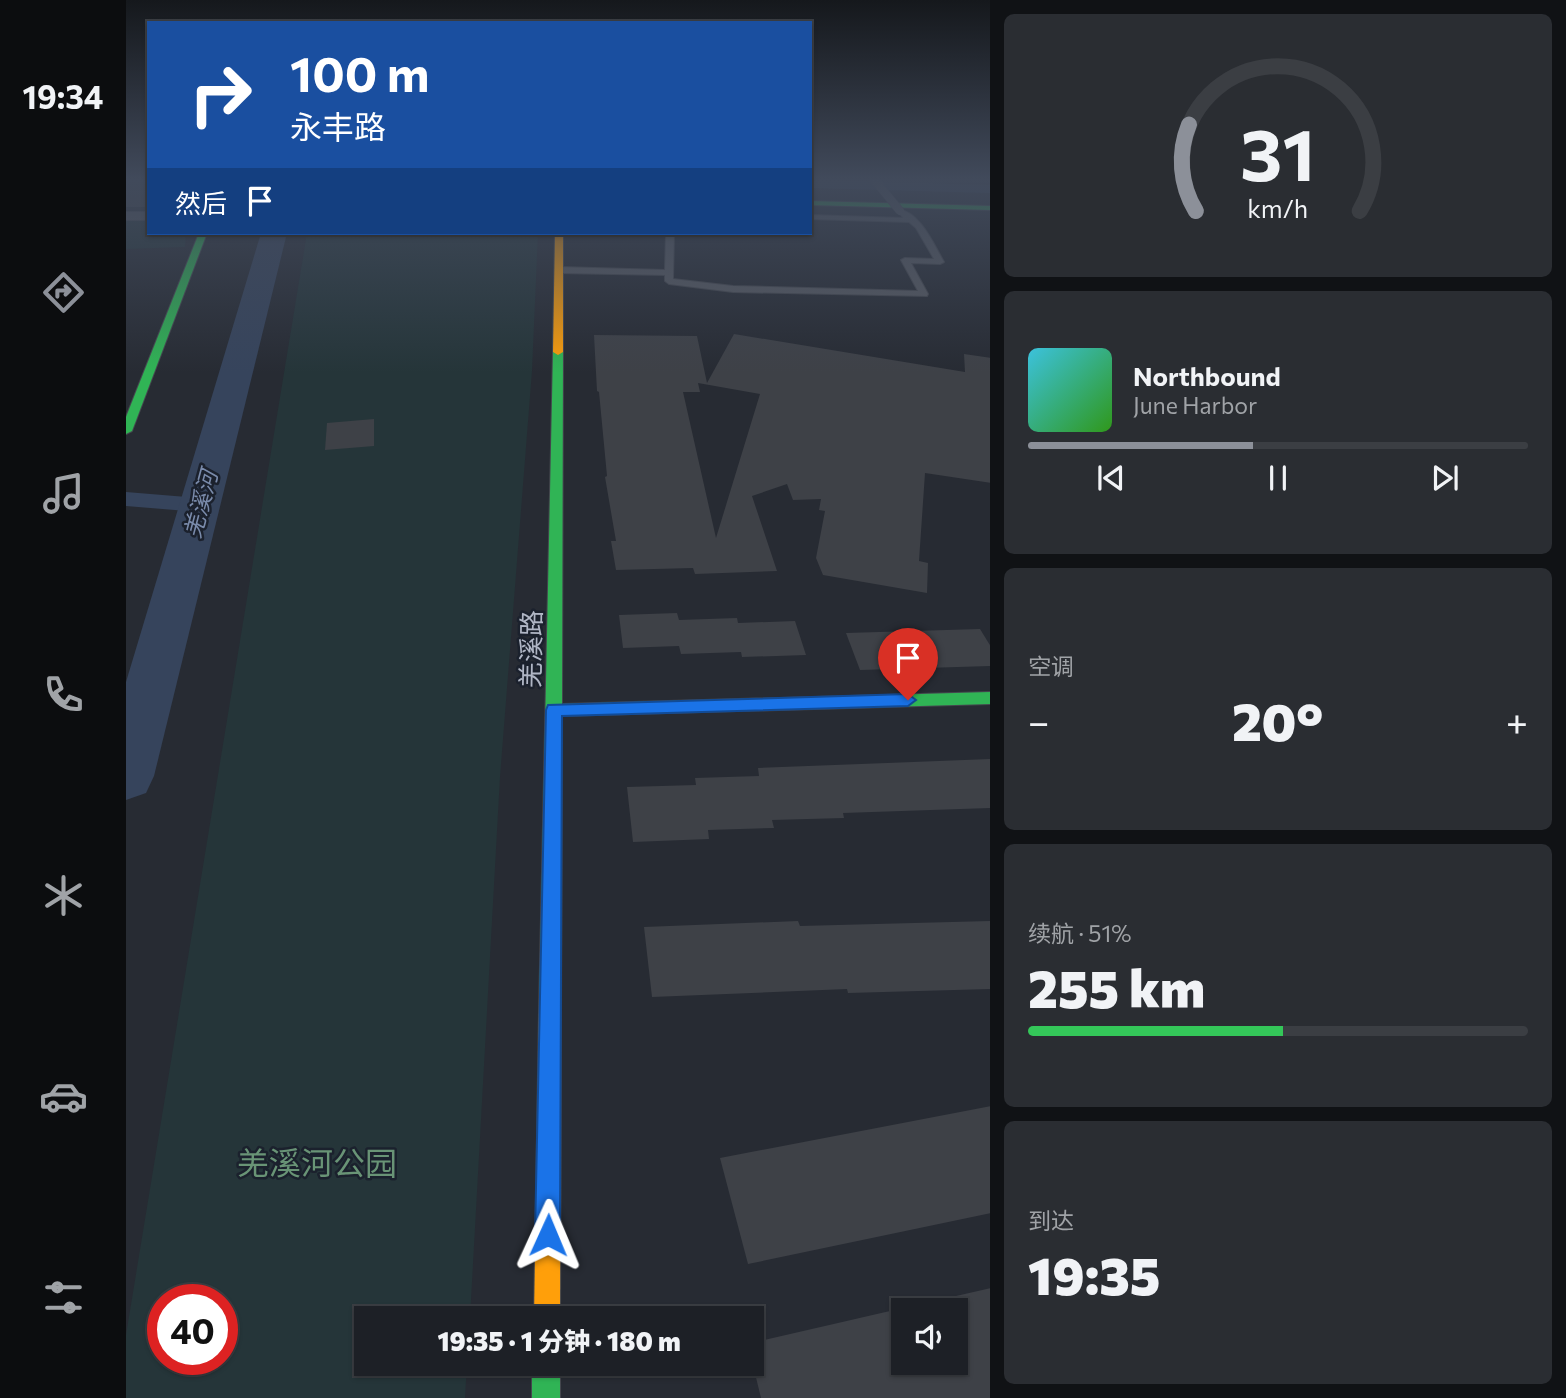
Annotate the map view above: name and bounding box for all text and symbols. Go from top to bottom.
text: 100 m [290,42,429,102]
icon: right [175,49,266,140]
text: 19:34 [23,76,103,116]
text: 永丰路 [290,106,386,146]
text: 31 [1240,108,1316,197]
icon: arrive [241,182,279,220]
text: 然后 [175,187,227,218]
text: km/h [1248,193,1308,223]
icon: directions [39,268,88,317]
text: Northbound [1133,360,1281,391]
text: June Harbor [1133,391,1257,419]
icon: previous [1092,459,1130,497]
icon: pause [1259,459,1297,497]
icon: next [1426,459,1464,497]
water label: 羌溪河 [178,463,223,541]
icon: music [39,469,88,518]
street label: 羌溪路 [514,610,546,688]
pin [878,628,938,700]
icon: arrive [889,639,927,677]
text: 空调 [1028,652,1074,680]
icon: phone [39,670,88,719]
text: 20° [1232,688,1323,752]
text: − [1028,697,1050,744]
text: + [1506,697,1528,744]
icon: climate [39,871,88,920]
text: 续航 · 51% [1028,919,1132,947]
text: 255 km [1028,955,1205,1019]
icon: car [39,1072,88,1121]
park label: 羌溪河公园 [237,1142,397,1182]
position arrow [511,1198,585,1272]
text: 到达 [1028,1206,1074,1234]
text: 19:35 [1028,1242,1160,1306]
icon: filters [39,1273,88,1322]
speed limit sign: 40 [147,1284,238,1375]
map controls [891,1298,968,1375]
button: sound [891,1298,968,1375]
text: 19:35 · 1 分钟 · 180 m [437,1325,681,1356]

